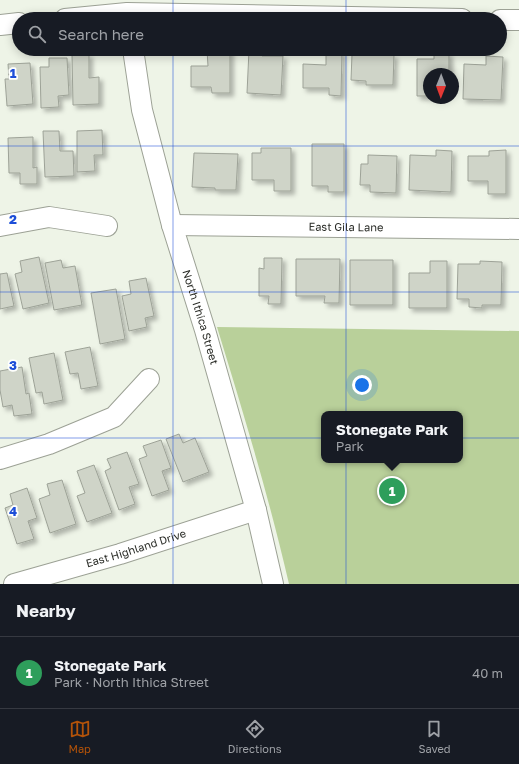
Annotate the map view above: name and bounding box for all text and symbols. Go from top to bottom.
search box [12,12,507,56]
icon: search [26,23,48,45]
text: Search here [58,25,144,43]
text: 1 [10,65,17,81]
north arrow [423,68,459,104]
text: 2 [9,211,17,227]
street label: East Gila Lane [309,220,383,233]
street label: North Ithica Street [180,268,221,366]
text: 3 [9,357,17,373]
your location [352,375,372,395]
popup [321,411,463,463]
text: Stonegate Park [336,420,448,438]
text: Park [336,438,364,454]
pin: 1 [379,476,405,506]
text: 4 [9,503,17,519]
street label: East Highland Drive [84,526,187,569]
text: Nearby [16,600,76,621]
text: Stonegate Park [54,656,166,674]
text: 1 [26,665,32,681]
text: 40 m [472,665,503,681]
text: Park · North Ithica Street [54,674,209,690]
tab: Map [68,718,91,755]
tab: Directions [228,718,282,755]
tab: Saved [418,718,451,755]

